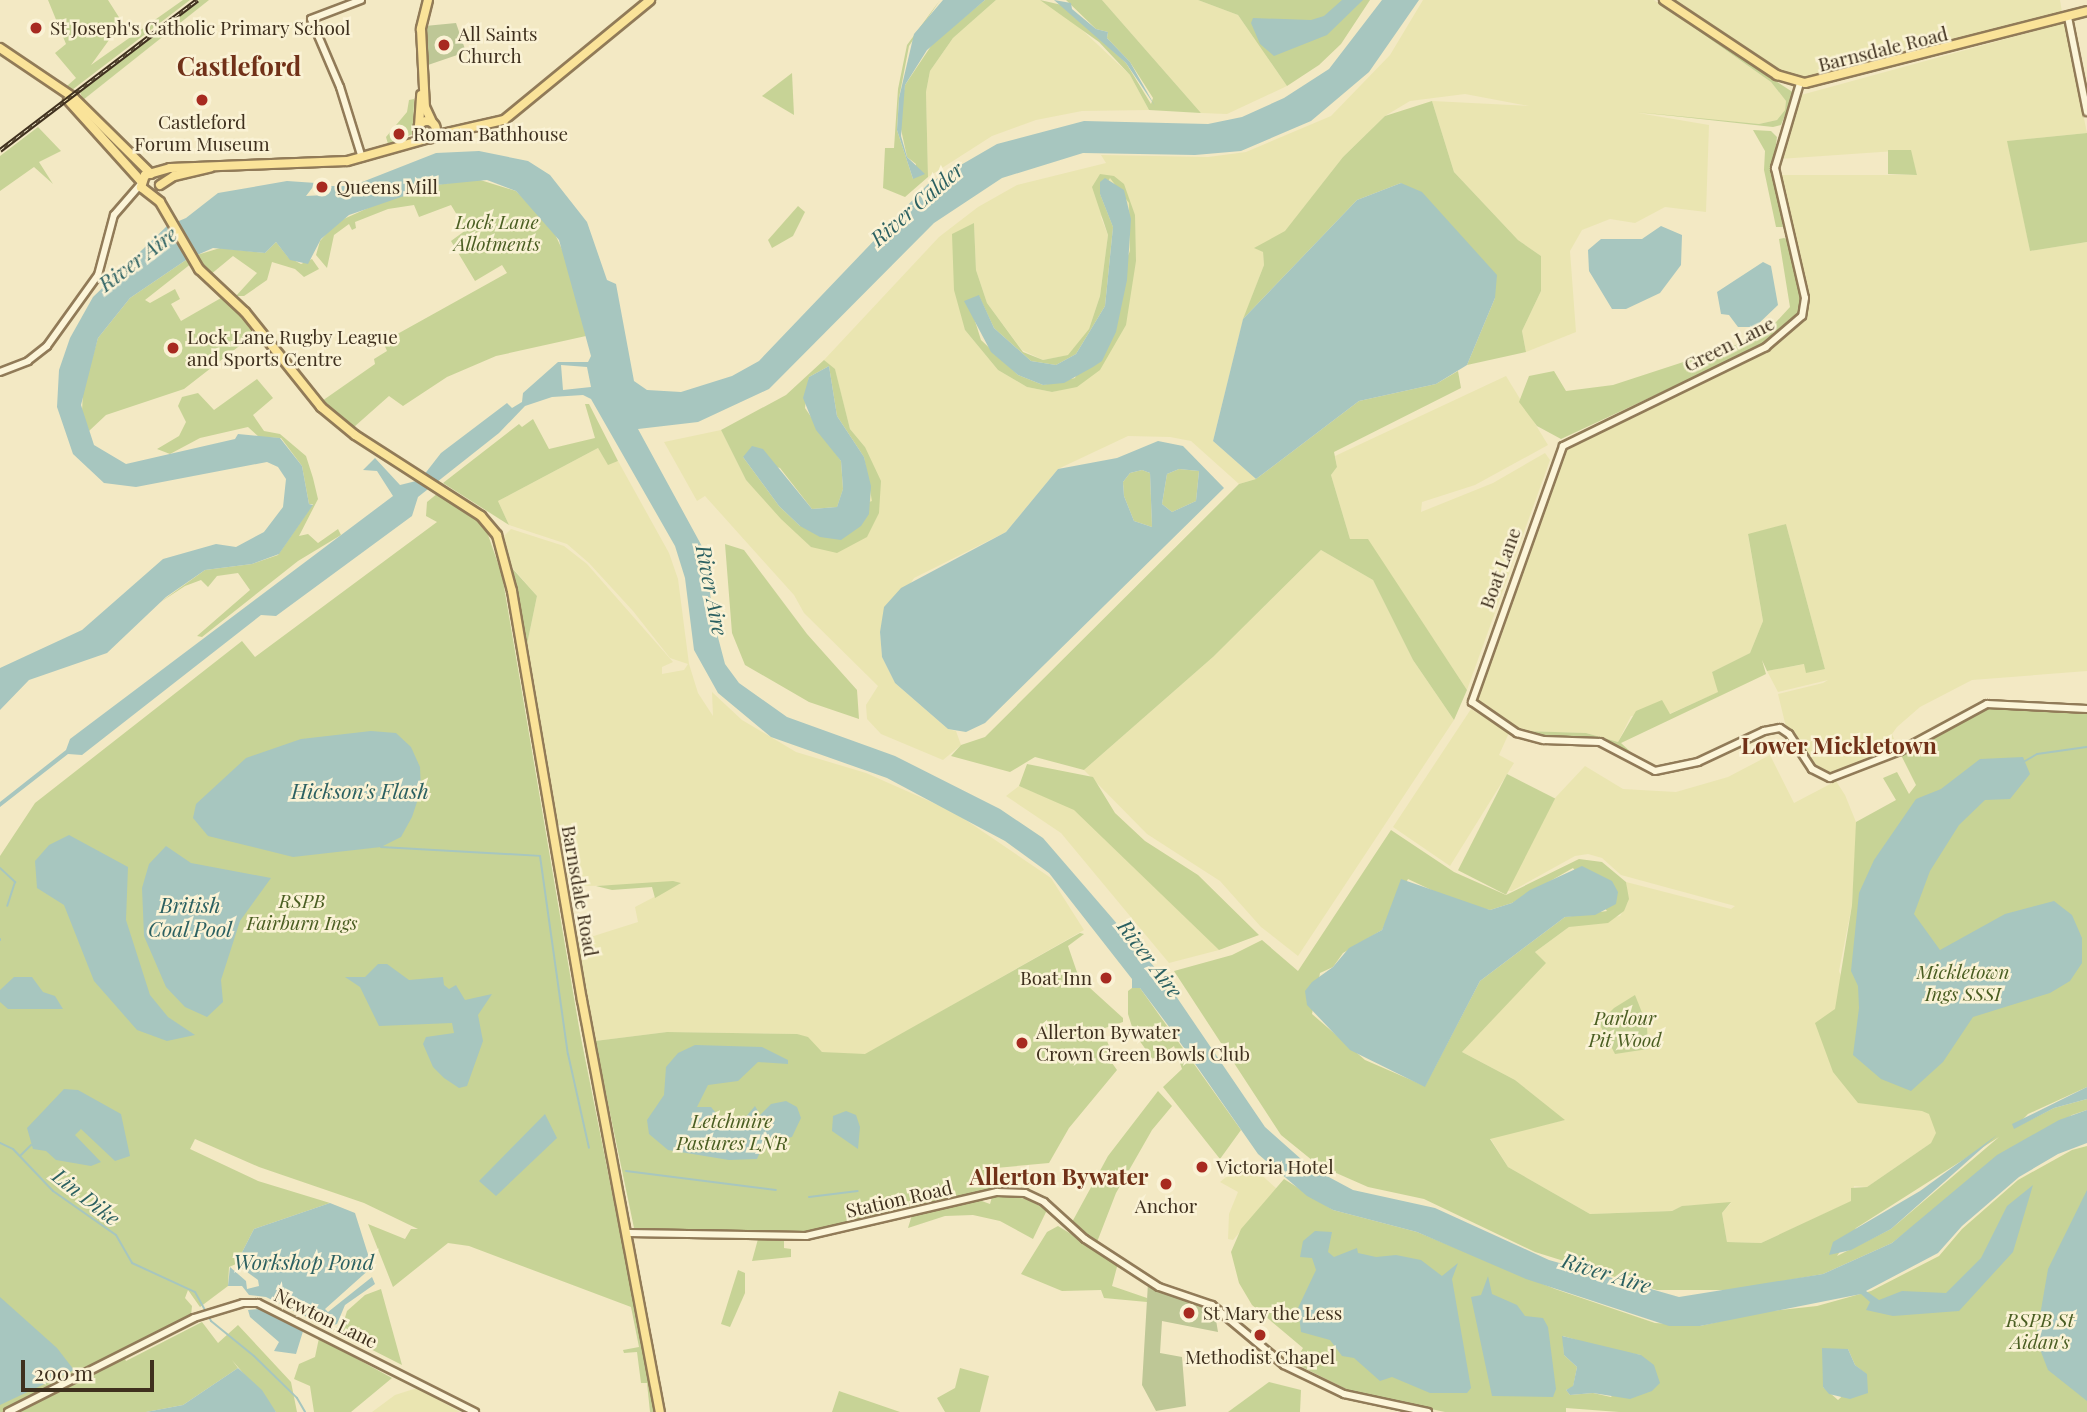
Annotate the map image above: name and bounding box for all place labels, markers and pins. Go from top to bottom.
place label: St Joseph's Catholic Primary School [50,17,351,39]
marker: St Joseph's Catholic Primary School [28,20,44,36]
place label: All Saints Church [458,23,537,67]
marker: All Saints Church [436,37,452,53]
marker: Castleford Forum Museum [194,92,210,108]
place label: Castleford Forum Museum [134,111,270,155]
place label: Roman Bathhouse [413,123,568,145]
marker: Roman Bathhouse [391,126,407,142]
place label: Queens Mill [336,176,438,198]
marker: Queens Mill [314,179,330,195]
place label: Lock Lane Rugby League and Sports Centre [187,326,398,370]
marker: Lock Lane Rugby League and Sports Centre [165,340,181,356]
place label: Boat Inn [1020,967,1092,989]
marker: Boat Inn [1098,970,1114,986]
place label: Allerton Bywater Crown Green Bowls Club [1036,1021,1250,1065]
marker: Allerton Bywater Crown Green Bowls Club [1014,1035,1030,1051]
place label: Victoria Hotel [1216,1156,1334,1178]
marker: Victoria Hotel [1194,1159,1210,1175]
marker: Anchor [1158,1176,1174,1192]
place label: Anchor [1135,1195,1197,1217]
place label: St Mary the Less [1203,1302,1343,1324]
marker: St Mary the Less [1181,1305,1197,1321]
marker: Methodist Chapel [1252,1327,1268,1343]
place label: Methodist Chapel [1185,1346,1335,1368]

